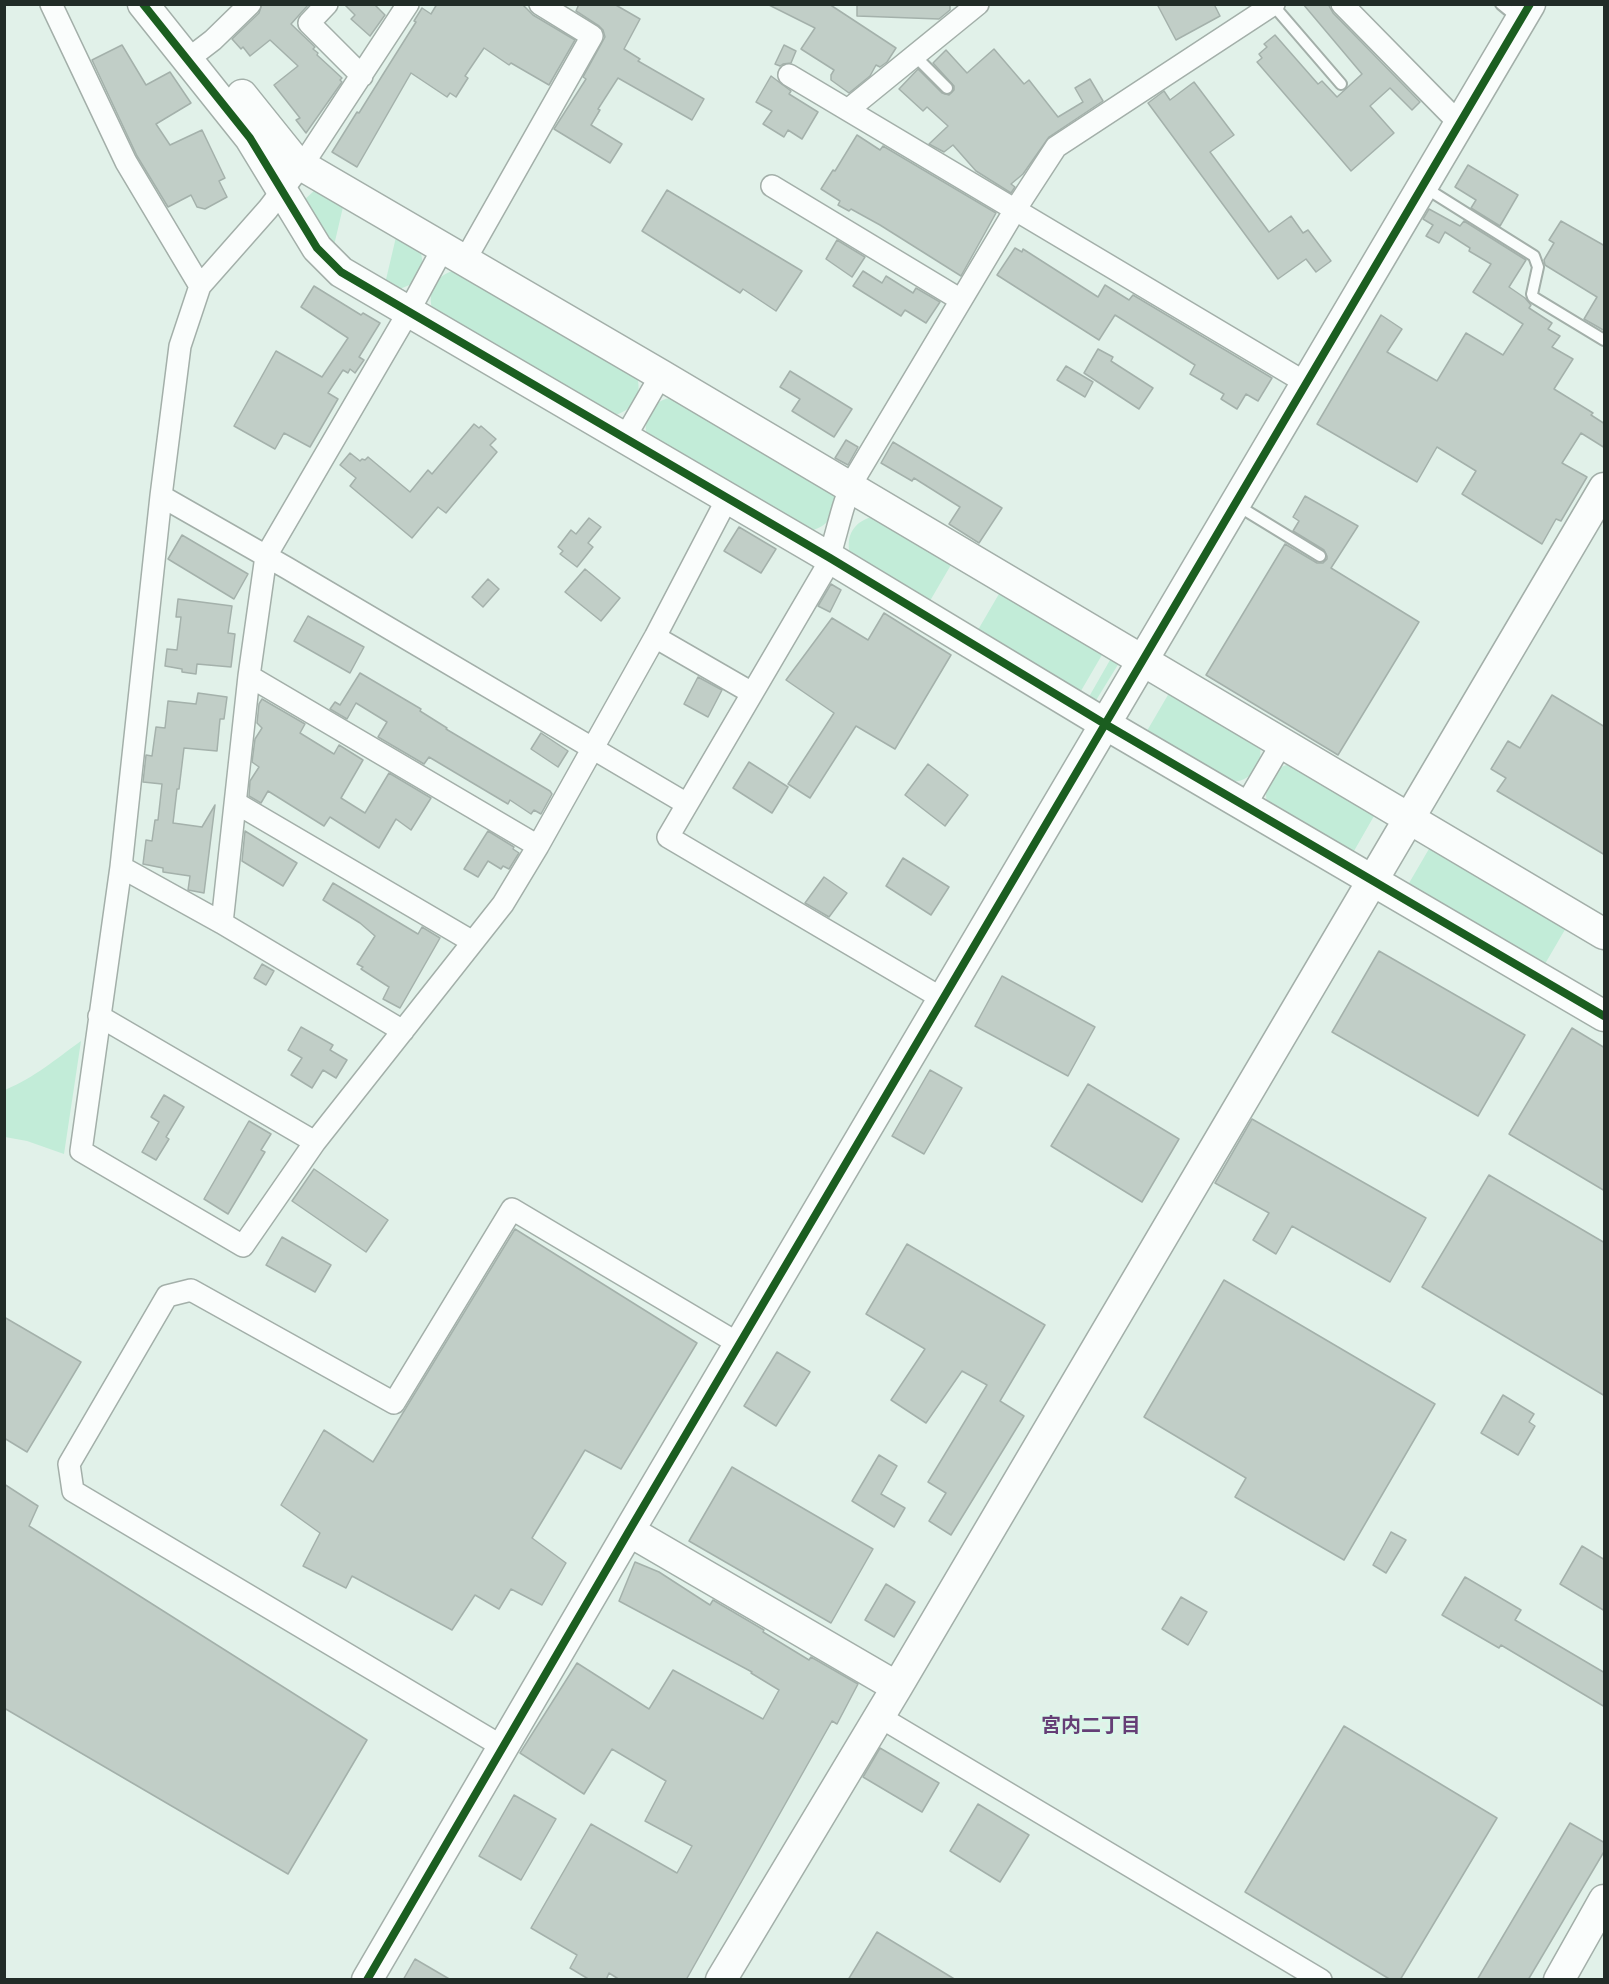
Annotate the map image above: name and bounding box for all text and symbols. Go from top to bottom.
district label: 宮内二丁目 [1041,1714,1141,1738]

